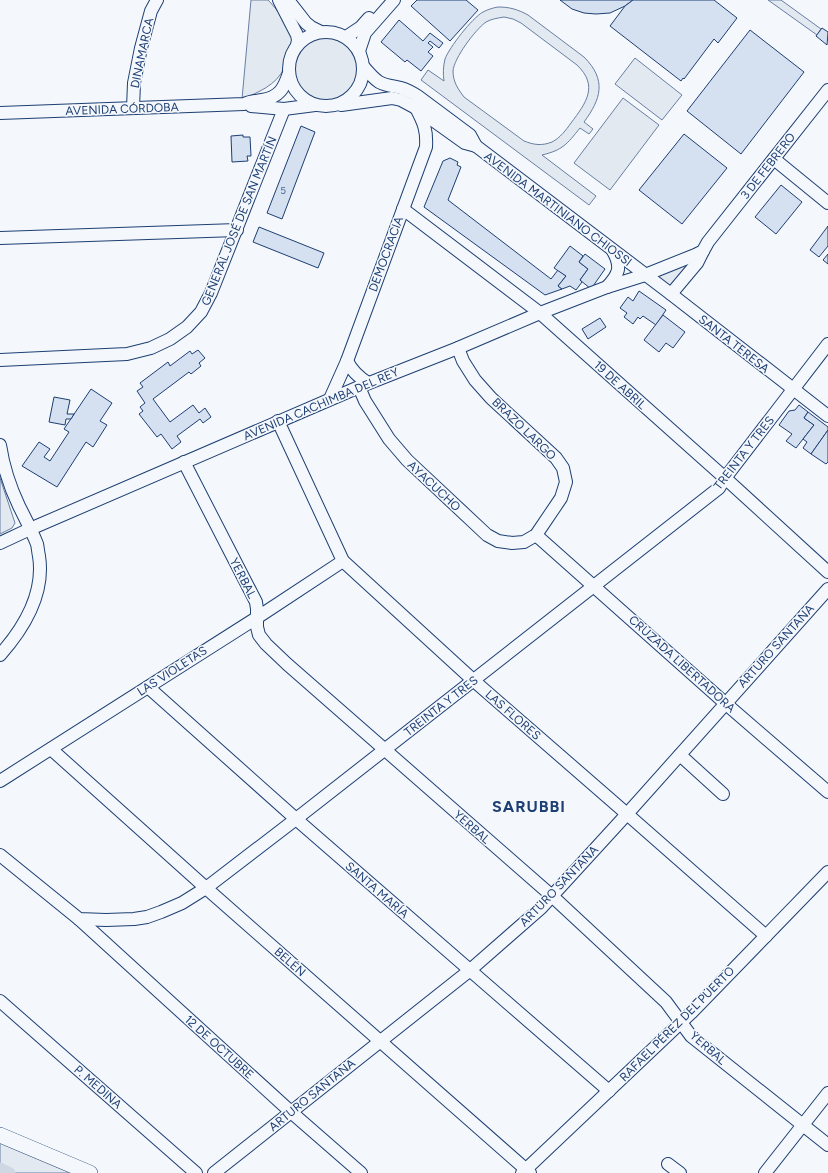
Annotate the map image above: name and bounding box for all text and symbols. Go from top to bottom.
street label: DINAMARCA [128,17,156,89]
street label: AVENIDA CÓRDOBA [65,100,179,118]
street label: 3 DE FEBRERO [738,130,798,202]
street label: GENERAL JOSÉ DE SAN MARTÍN [199,134,279,308]
street label: AVENIDA MARTINIANO CHIOSSI [482,149,634,269]
house number: 5 [280,184,286,197]
street label: DEMOCRACIA [366,215,406,293]
street label: SANTA TERESA [696,312,772,376]
street label: 19 DE ABRIL [591,358,650,413]
street label: AVENIDA CACHIMBA DEL REY [241,365,401,443]
street label: BRAZO LARGO [489,395,559,463]
street label: TREINTA Y TRES [711,413,777,493]
street label: AYACUCHO [405,458,463,514]
street label: YERBAL [227,555,259,601]
street label: ARTURO SANTANA [735,602,817,690]
street label: CRUZADA LIBERTADORA [626,613,738,715]
street label: LAS VIOLETAS [135,643,209,699]
street label: TREINTA Y TRES [401,673,481,739]
street label: LAS FLORES [483,687,543,743]
district label: SARUBBI [492,797,566,816]
street label: YERBAL [451,807,494,847]
street label: ARTURO SANTANA [517,843,601,929]
street label: SANTA MARÍA [343,859,411,921]
street label: BELÉN [271,945,309,979]
street label: RAFAEL PÉREZ DEL PUERTO [617,964,737,1084]
street label: 12 DE OCTUBRE [182,1012,256,1082]
street label: YERBAL [687,1028,730,1068]
street label: ARTURO SANTANA [266,1056,358,1134]
street label: P. MEDINA [71,1062,125,1112]

